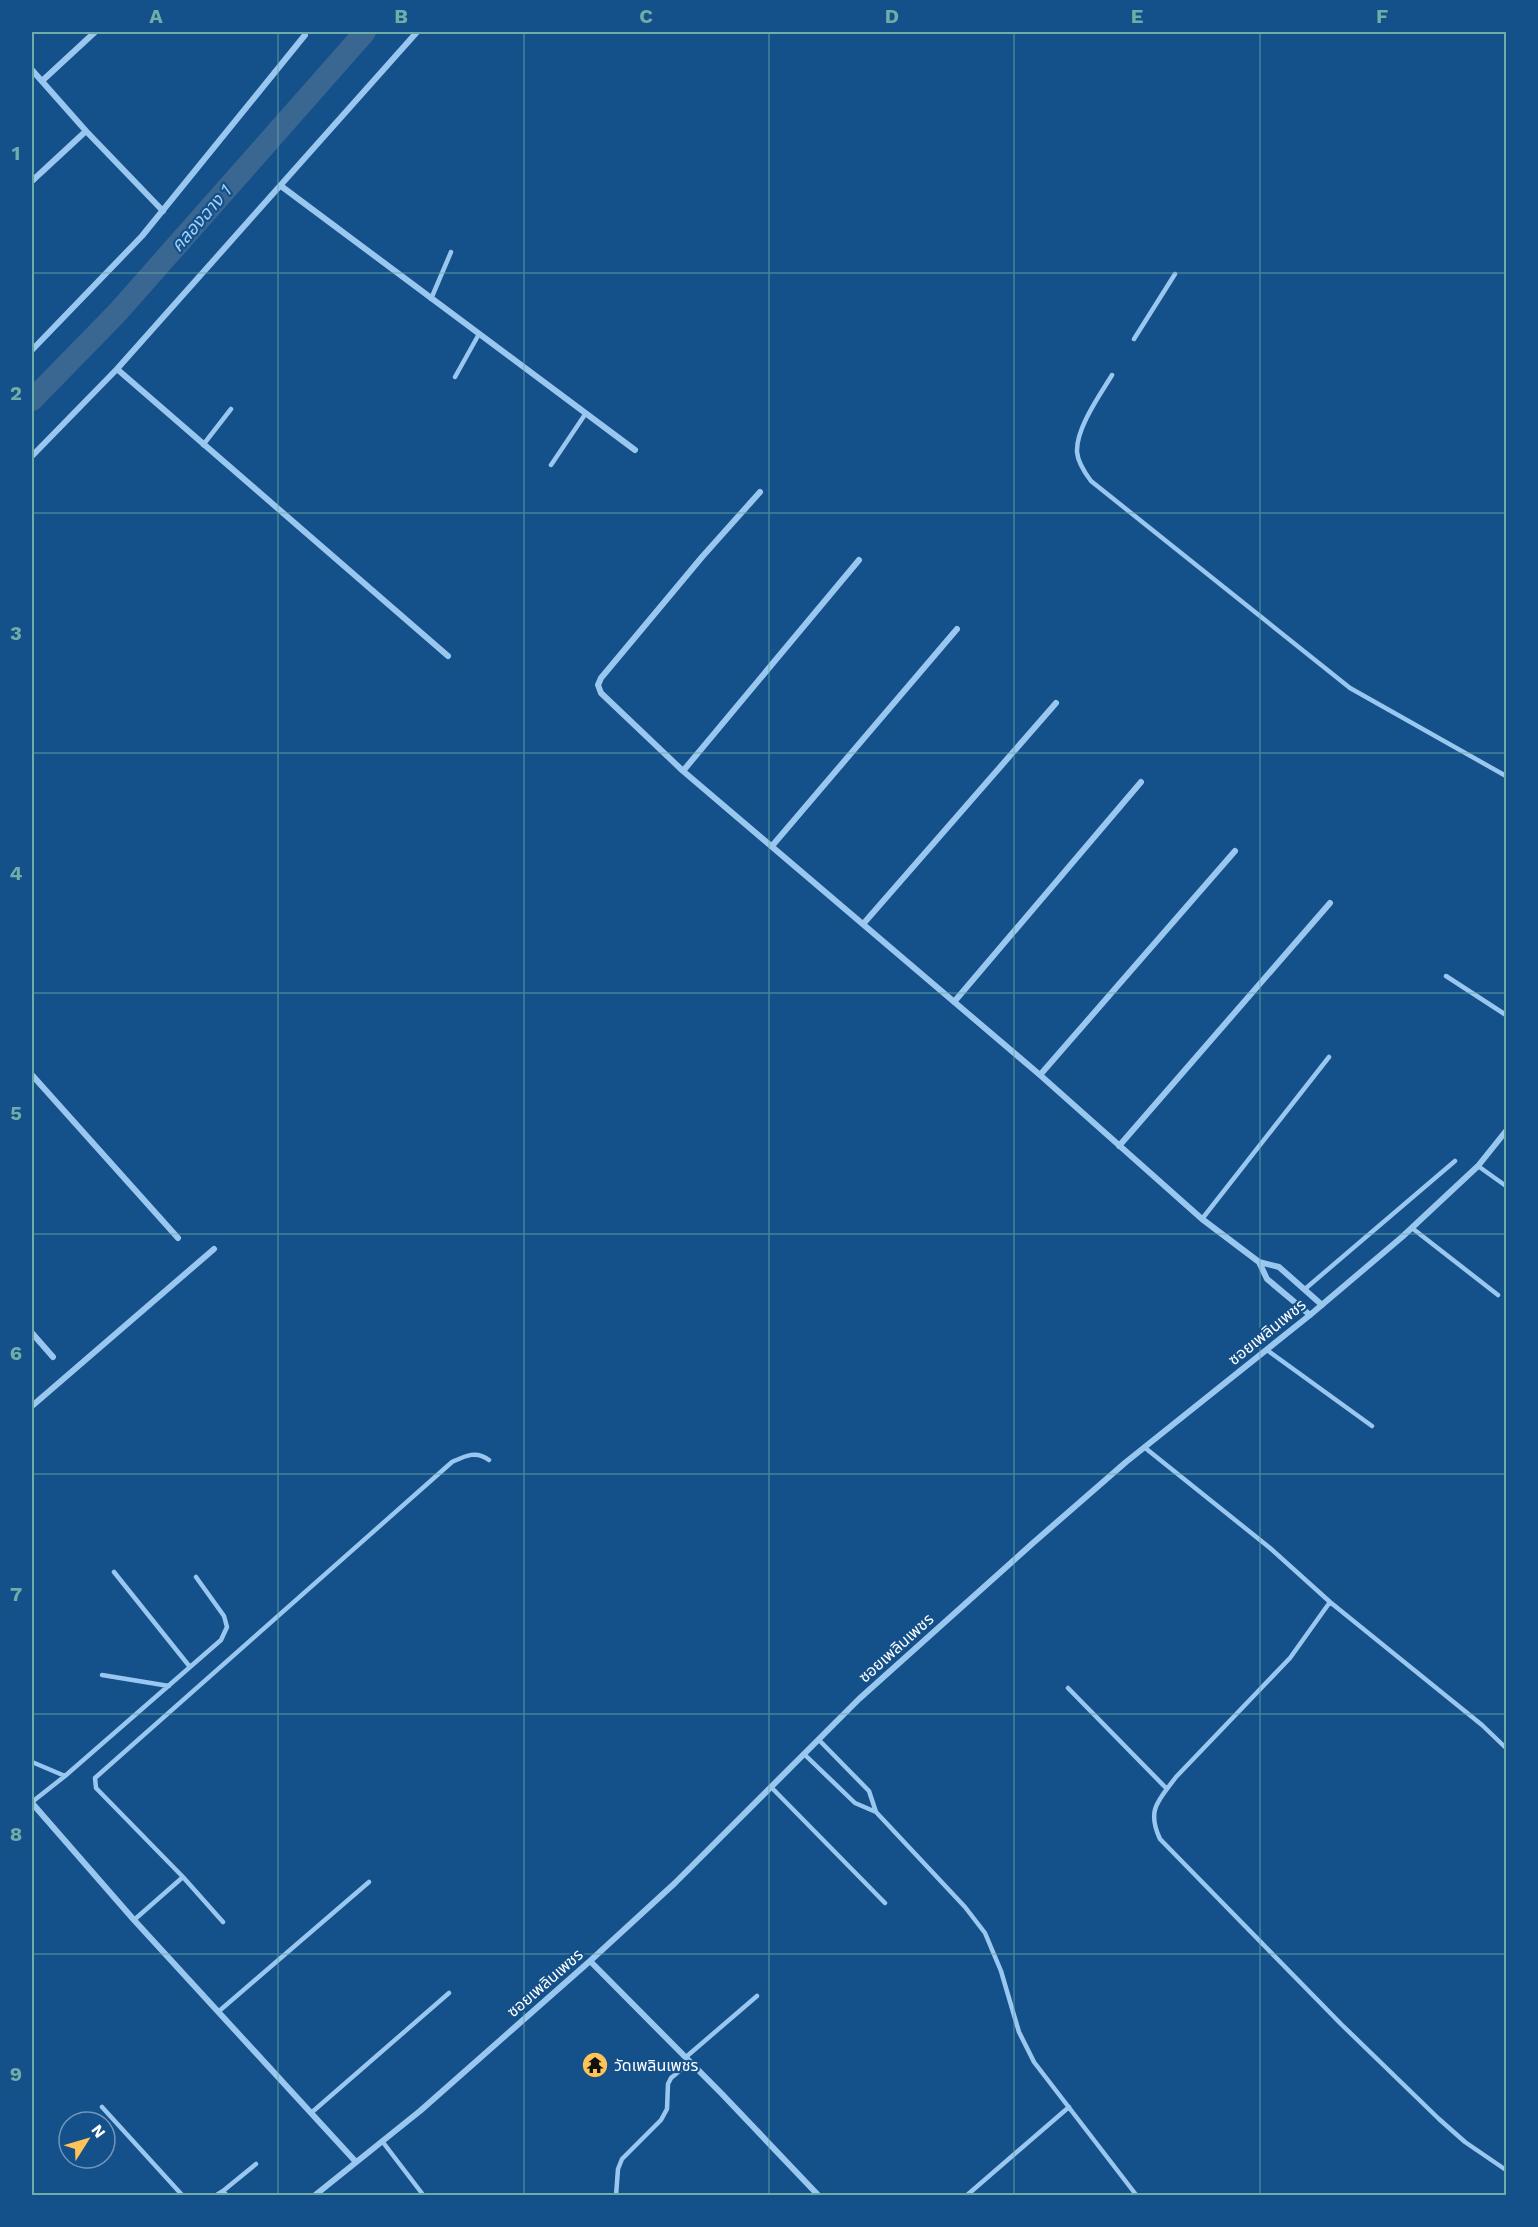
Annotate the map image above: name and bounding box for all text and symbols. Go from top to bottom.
text: A [149,4,163,28]
text: B [394,4,408,28]
text: C [639,4,653,28]
text: D [885,4,899,28]
text: E [1131,4,1143,28]
text: F [1376,4,1388,28]
text: 1 [12,141,20,165]
water label: คลองฉาง 1 [166,180,236,256]
text: 2 [10,381,22,405]
text: 3 [10,621,22,645]
text: 4 [10,861,23,885]
text: 5 [10,1101,22,1125]
street label: ซอยเพลินเพชร [1224,1295,1310,1369]
text: 6 [10,1341,22,1365]
text: 7 [10,1582,22,1606]
street label: ซอยเพลินเพชร [855,1609,938,1687]
text: 8 [10,1822,22,1846]
street label: ซอยเพลินเพชร [503,1945,587,2021]
temple icon: วัดเพลินเพชร [580,2050,610,2080]
place label: วัดเพลินเพชร [614,2056,699,2075]
text: 9 [10,2062,22,2086]
north arrow [57,2110,117,2170]
text: N [87,2121,110,2142]

